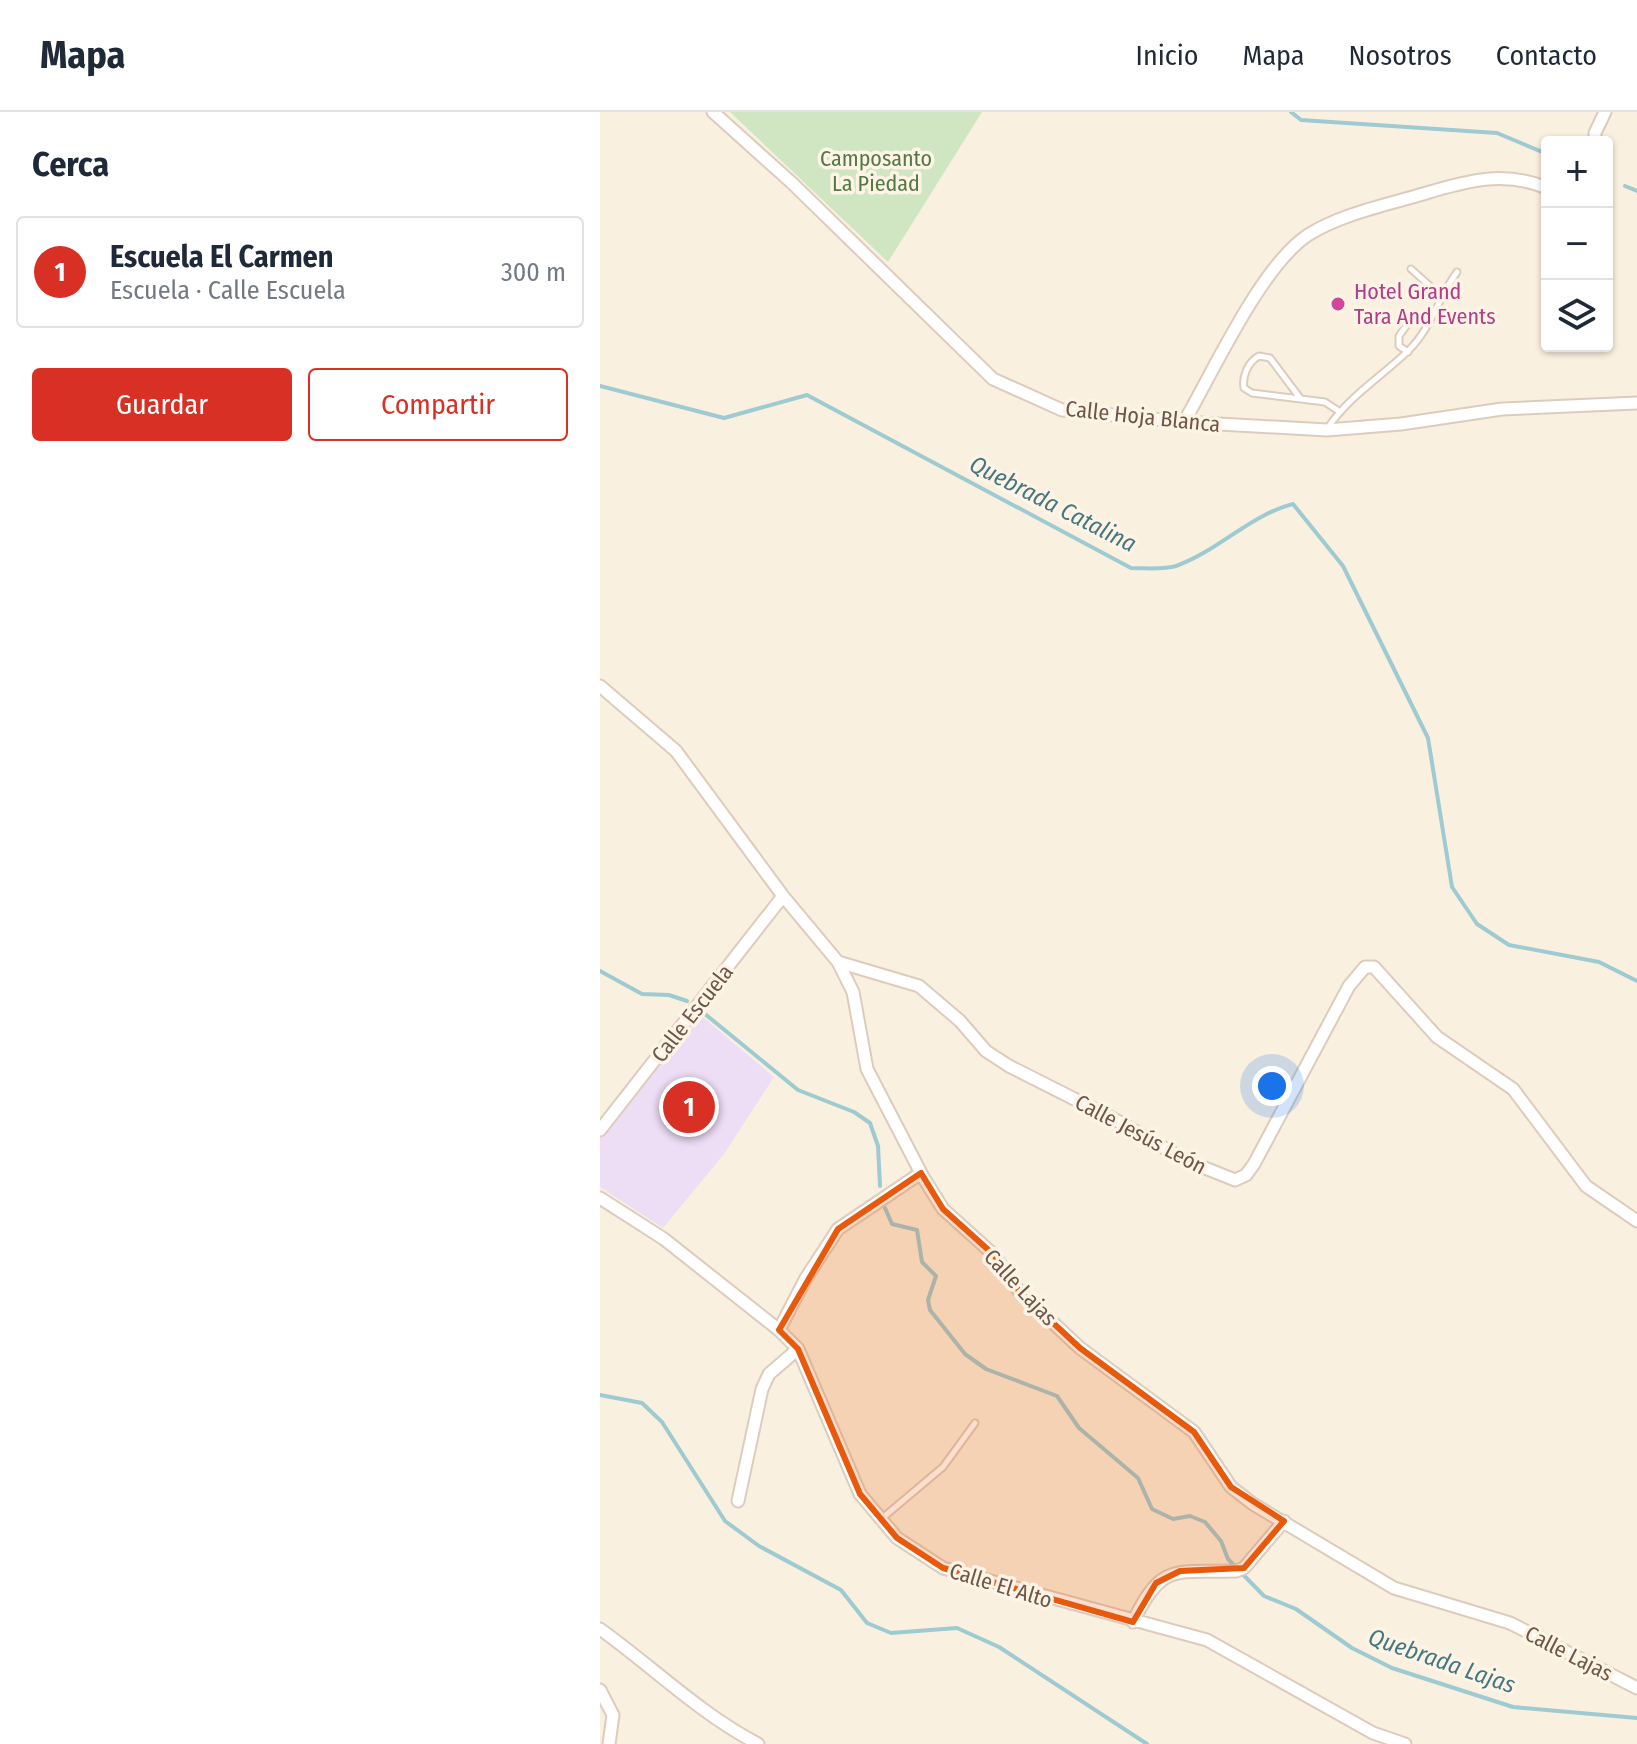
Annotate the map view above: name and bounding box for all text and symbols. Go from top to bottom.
text: Mapa [40,32,125,78]
text: Inicio [1136,39,1198,72]
text: Mapa [1242,39,1304,72]
text: Nosotros [1348,39,1452,72]
text: Contacto [1496,39,1597,72]
map controls [1541,136,1613,352]
button: + [1541,136,1613,208]
text: Cerca [32,144,109,185]
park label: Camposanto La Piedad [820,145,932,197]
button: − [1541,208,1613,280]
text: Escuela El Carmen [110,239,334,275]
text: 1 [55,257,66,288]
text: 300 m [501,257,566,288]
text: Escuela · Calle Escuela [110,275,346,306]
place label: Hotel Grand Tara And Events [1354,278,1496,330]
button: layers [1541,280,1613,352]
marker: Hotel Grand Tara And Events [1329,295,1347,313]
button: Guardar [32,368,292,441]
button: Compartir [308,368,568,441]
street label: Calle Hoja Blanca [1064,395,1222,438]
water label: Quebrada Catalina [965,450,1141,558]
street label: Calle Escuela [646,959,739,1068]
your location [1252,1066,1292,1106]
pin: 1 [663,1077,715,1137]
street label: Calle Jesús León [1071,1089,1211,1180]
street label: Calle Lajas [978,1243,1063,1331]
street label: Calle El Alto [946,1557,1055,1614]
street label: Calle Lajas [1520,1620,1617,1687]
water label: Quebrada Lajas [1365,1623,1519,1699]

